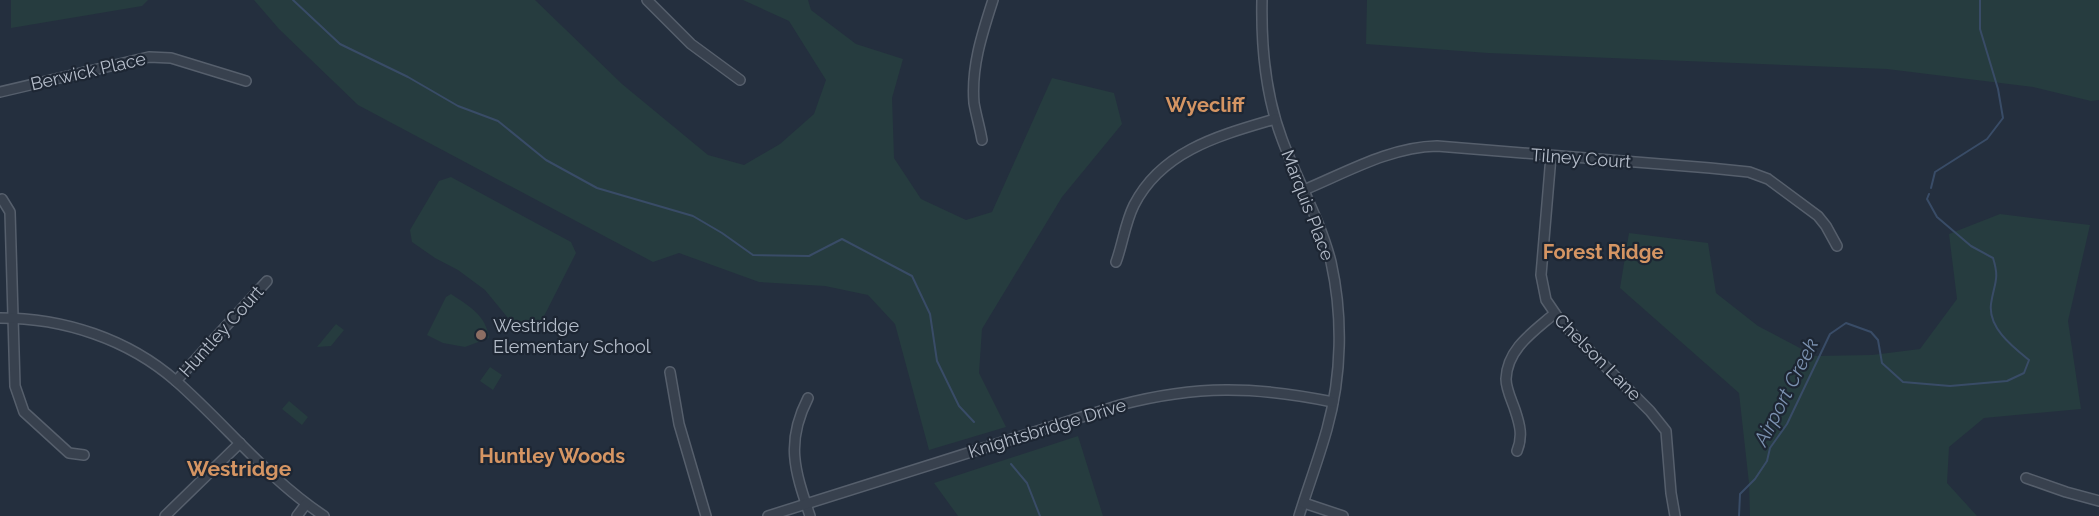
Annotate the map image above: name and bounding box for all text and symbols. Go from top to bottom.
street label: Berwick Place [28,47,148,94]
district label: Wyecliff [1165,93,1246,117]
street label: Tilney Court [1530,144,1632,172]
street label: Marquis Place [1277,147,1339,264]
district label: Forest Ridge [1543,240,1663,264]
street label: Huntley Court [175,281,267,381]
street label: Chelson Lane [1550,309,1646,405]
place label: Westridge Elementary School [493,315,651,357]
marker: Westridge Elementary School [474,328,488,342]
water label: Airport Creek [1748,334,1823,451]
street label: Knightsbridge Drive [966,394,1129,462]
district label: Huntley Woods [479,444,625,468]
district label: Westridge [187,456,292,481]

